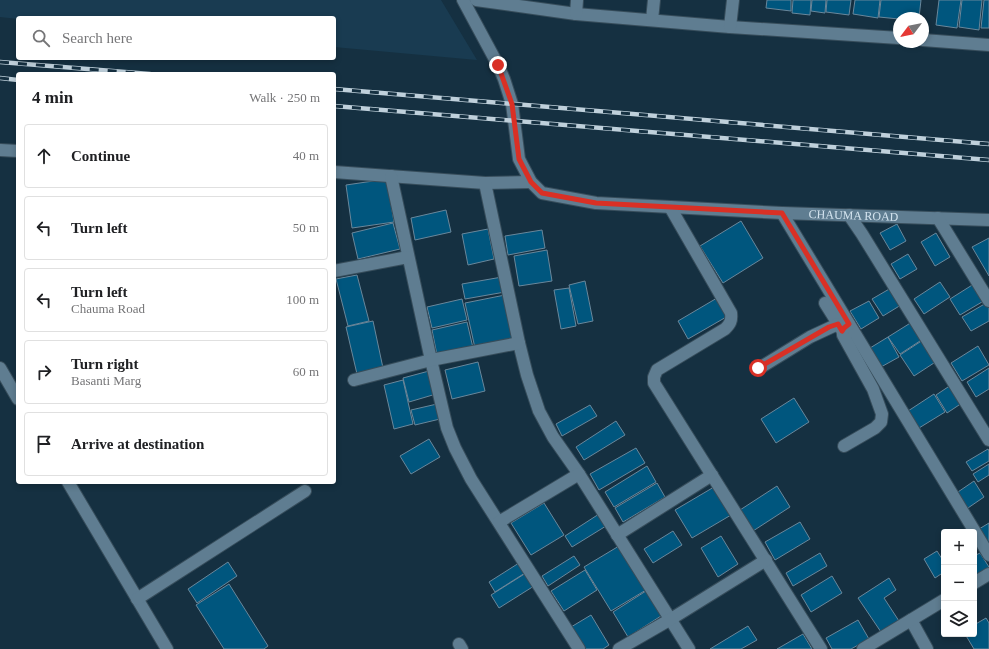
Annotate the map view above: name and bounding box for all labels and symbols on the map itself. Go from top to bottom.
north arrow [893,12,929,48]
route end [489,56,507,74]
street label: CHAUMA ROAD [808,207,899,224]
route start [749,359,767,377]

